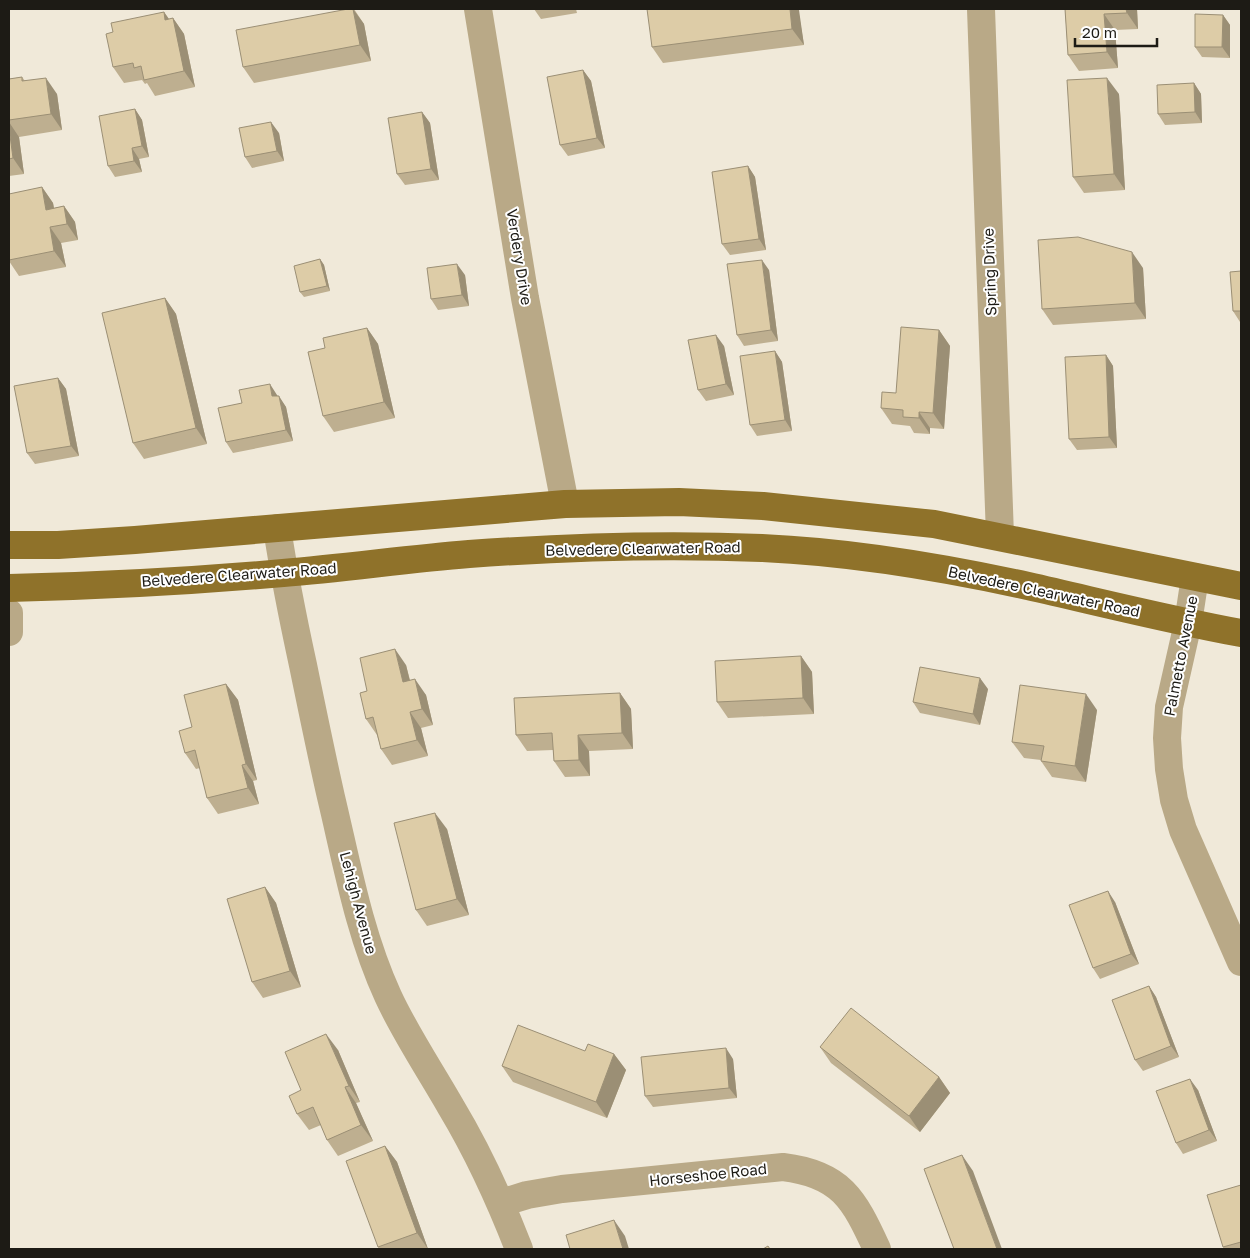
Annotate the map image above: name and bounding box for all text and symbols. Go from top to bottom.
scale bar [1075,15,1158,47]
text: 20 m [1082,23,1117,41]
street label: Verdery Drive [504,207,537,306]
street label: Spring Drive [978,227,1000,316]
street label: Belvedere Clearwater Road [545,537,741,559]
street label: Belvedere Clearwater Road [141,558,337,590]
street label: Belvedere Clearwater Road [947,562,1142,620]
street label: Palmetto Avenue [1159,594,1201,718]
street label: Lehigh Avenue [337,849,381,956]
street label: Horseshoe Road [648,1159,768,1189]

